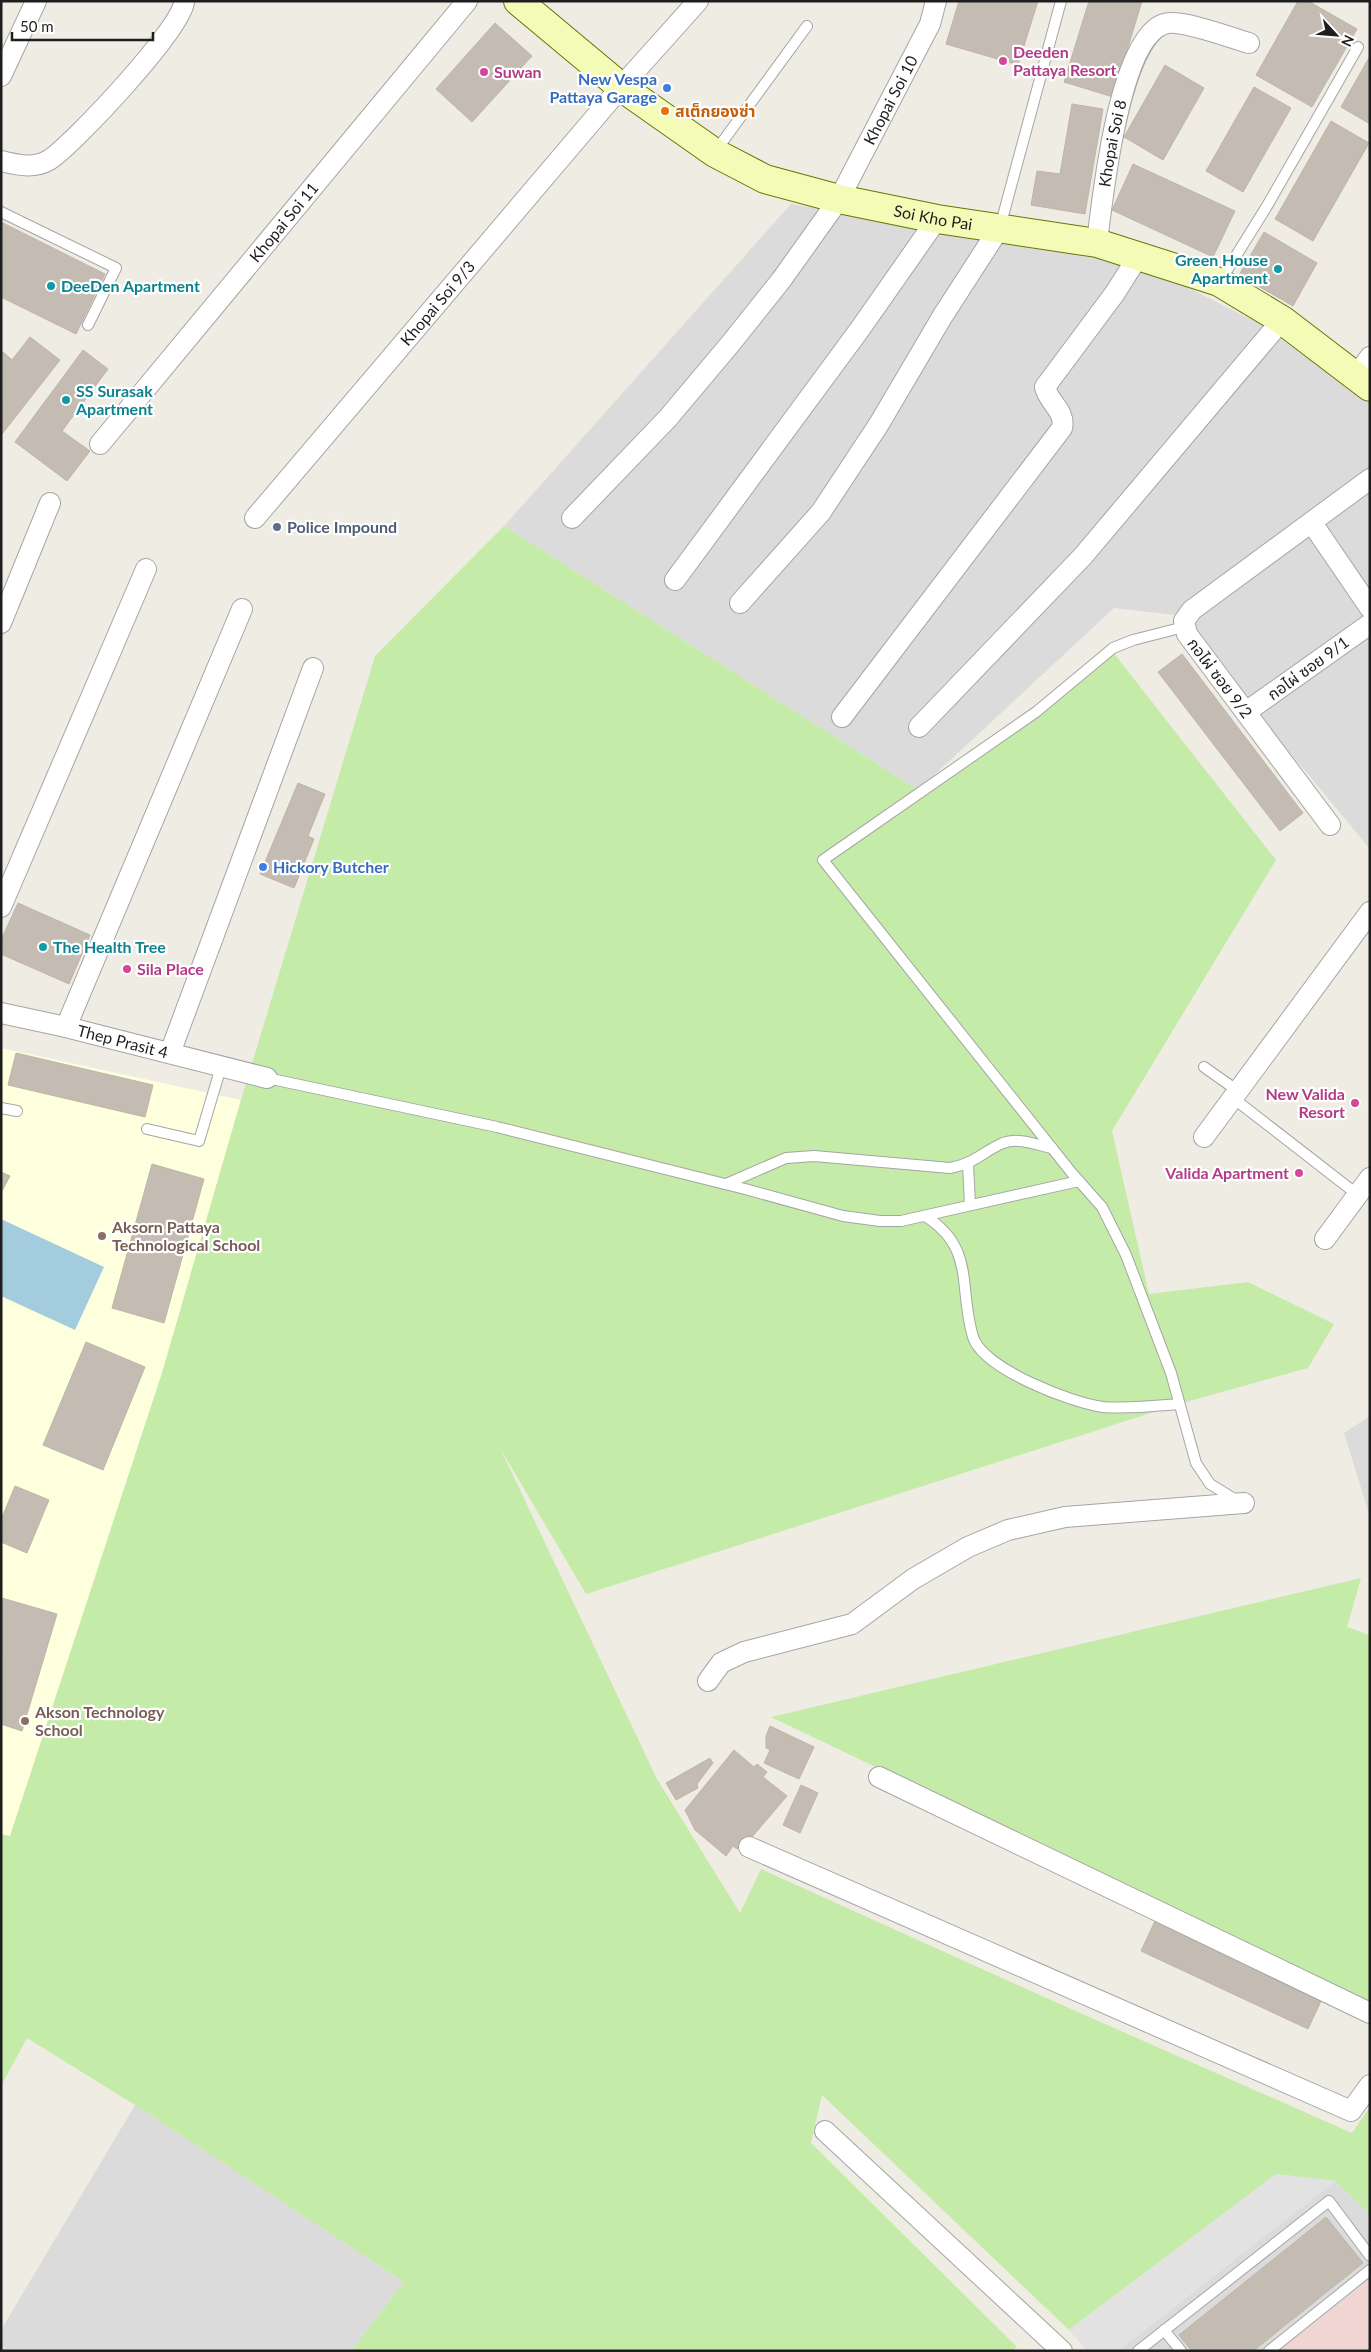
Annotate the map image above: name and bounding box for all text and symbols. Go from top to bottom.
scale bar [12,10,154,42]
north arrow [1311,10,1361,60]
text: 50 m [20,17,54,35]
text: N [1338,32,1358,49]
place label: Deeden Pattaya Resort [1013,42,1117,79]
street label: Khopai Soi 10 [859,52,921,148]
marker: Deeden Pattaya Resort [997,55,1009,67]
place label: Suwan [494,62,542,81]
marker: Suwan [478,66,490,78]
place label: New Vespa Pattaya Garage [549,69,657,106]
marker: New Vespa Pattaya Garage [661,82,673,94]
street label: Khopai Soi 8 [1094,97,1130,188]
place label: สเต็กยองซ่า [675,101,756,120]
marker: สเต็กยองซ่า [659,105,671,117]
street label: Khopai Soi 11 [245,178,322,266]
street label: Soi Kho Pai [892,200,974,233]
place label: Green House Apartment [1175,250,1268,287]
street label: Khopai Soi 9/3 [396,257,478,349]
marker: Green House Apartment [1272,263,1284,275]
place label: DeeDen Apartment [61,276,200,295]
marker: DeeDen Apartment [45,280,57,292]
place label: SS Surasak Apartment [75,381,153,418]
marker: SS Surasak Apartment [60,394,72,406]
place label: Police Impound [287,517,397,536]
marker: Police Impound [271,521,283,533]
street label: กอไผ่ ซอย 9/1 [1263,632,1352,703]
street label: กอไผ่ ซอย 9/2 [1184,634,1257,722]
place label: Hickory Butcher [273,857,389,876]
marker: Hickory Butcher [257,861,269,873]
place label: The Health Tree [53,937,166,956]
marker: The Health Tree [37,941,49,953]
place label: Sila Place [137,959,204,978]
marker: Sila Place [121,963,133,975]
street label: Thep Prasit 4 [76,1020,170,1062]
place label: New Valida Resort [1265,1084,1345,1121]
marker: New Valida Resort [1349,1097,1361,1109]
place label: Valida Apartment [1164,1163,1289,1182]
marker: Valida Apartment [1293,1167,1305,1179]
place label: Aksorn Pattaya Technological School [111,1217,260,1254]
marker: Aksorn Pattaya Technological School [96,1230,108,1242]
place label: Akson Technology School [34,1702,165,1739]
marker: Akson Technology School [19,1715,31,1727]

